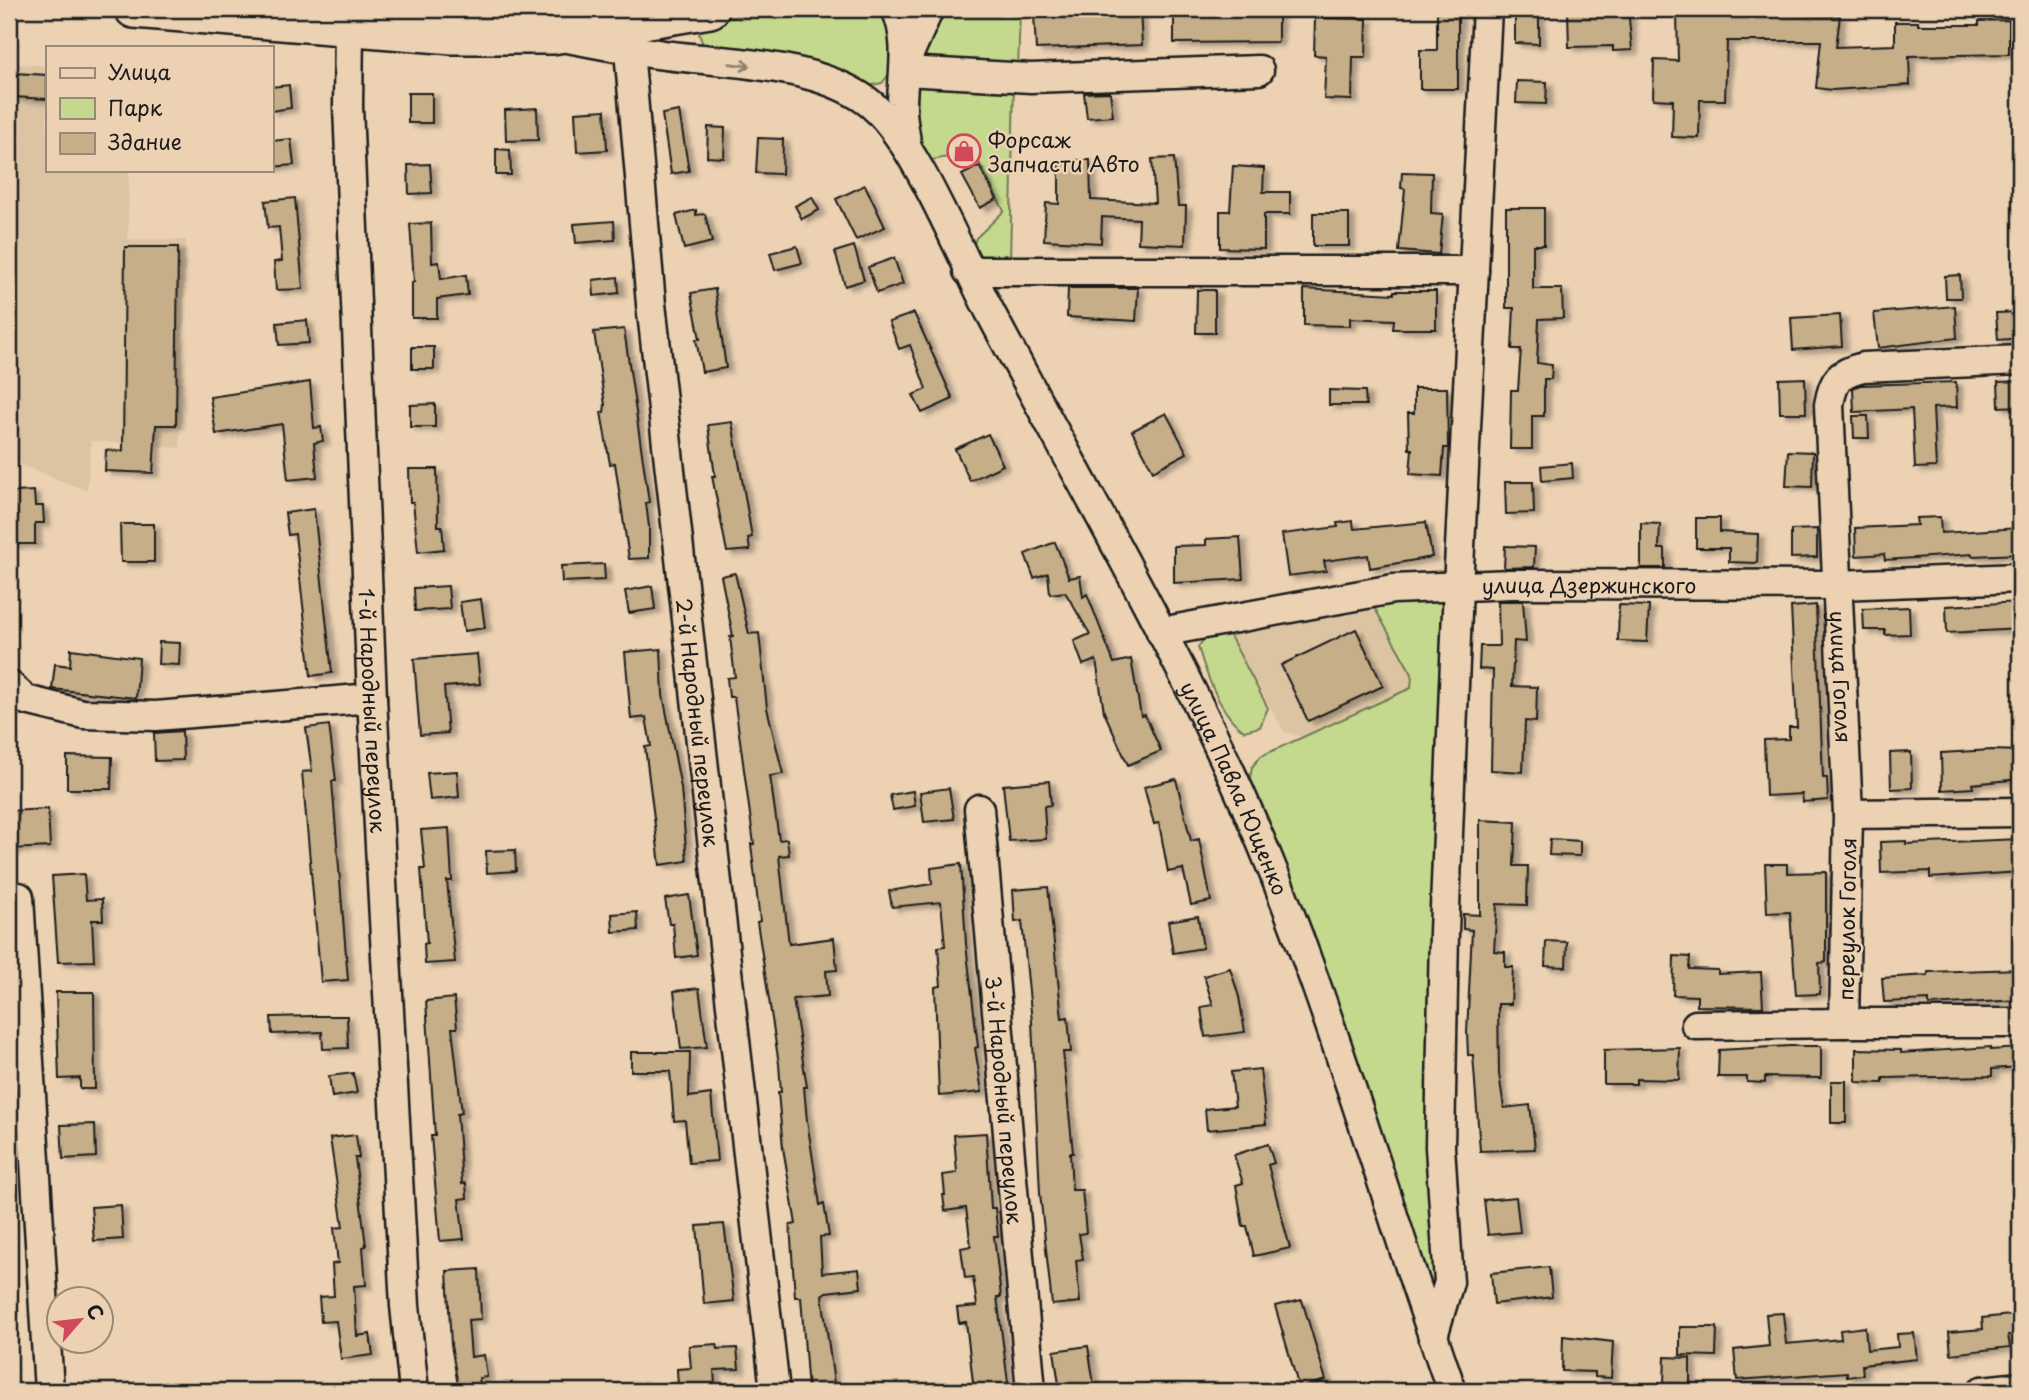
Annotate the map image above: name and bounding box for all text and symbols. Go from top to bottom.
legend [46,46,273,172]
text: Улица [108,55,171,87]
one-way arrow [728,59,751,72]
text: Парк [108,91,163,123]
place label: Форсаж Запчасти Авто [988,123,1140,179]
text: Здание [108,125,182,157]
shop icon: Форсаж Запчасти Авто [945,132,983,170]
street label: улица Дзержинского [1481,568,1696,601]
street label: 1-й Народный переулок [352,588,395,834]
street label: 2-й Народный переулок [669,596,729,849]
street label: улица Гоголя [1823,610,1861,744]
street label: улица Павла Ющенко [1173,675,1297,900]
street label: переулок Гоголя [1829,837,1863,1001]
street label: 3-й Народный переулок [978,974,1032,1226]
north arrow [46,1284,116,1354]
text: С [80,1299,112,1324]

